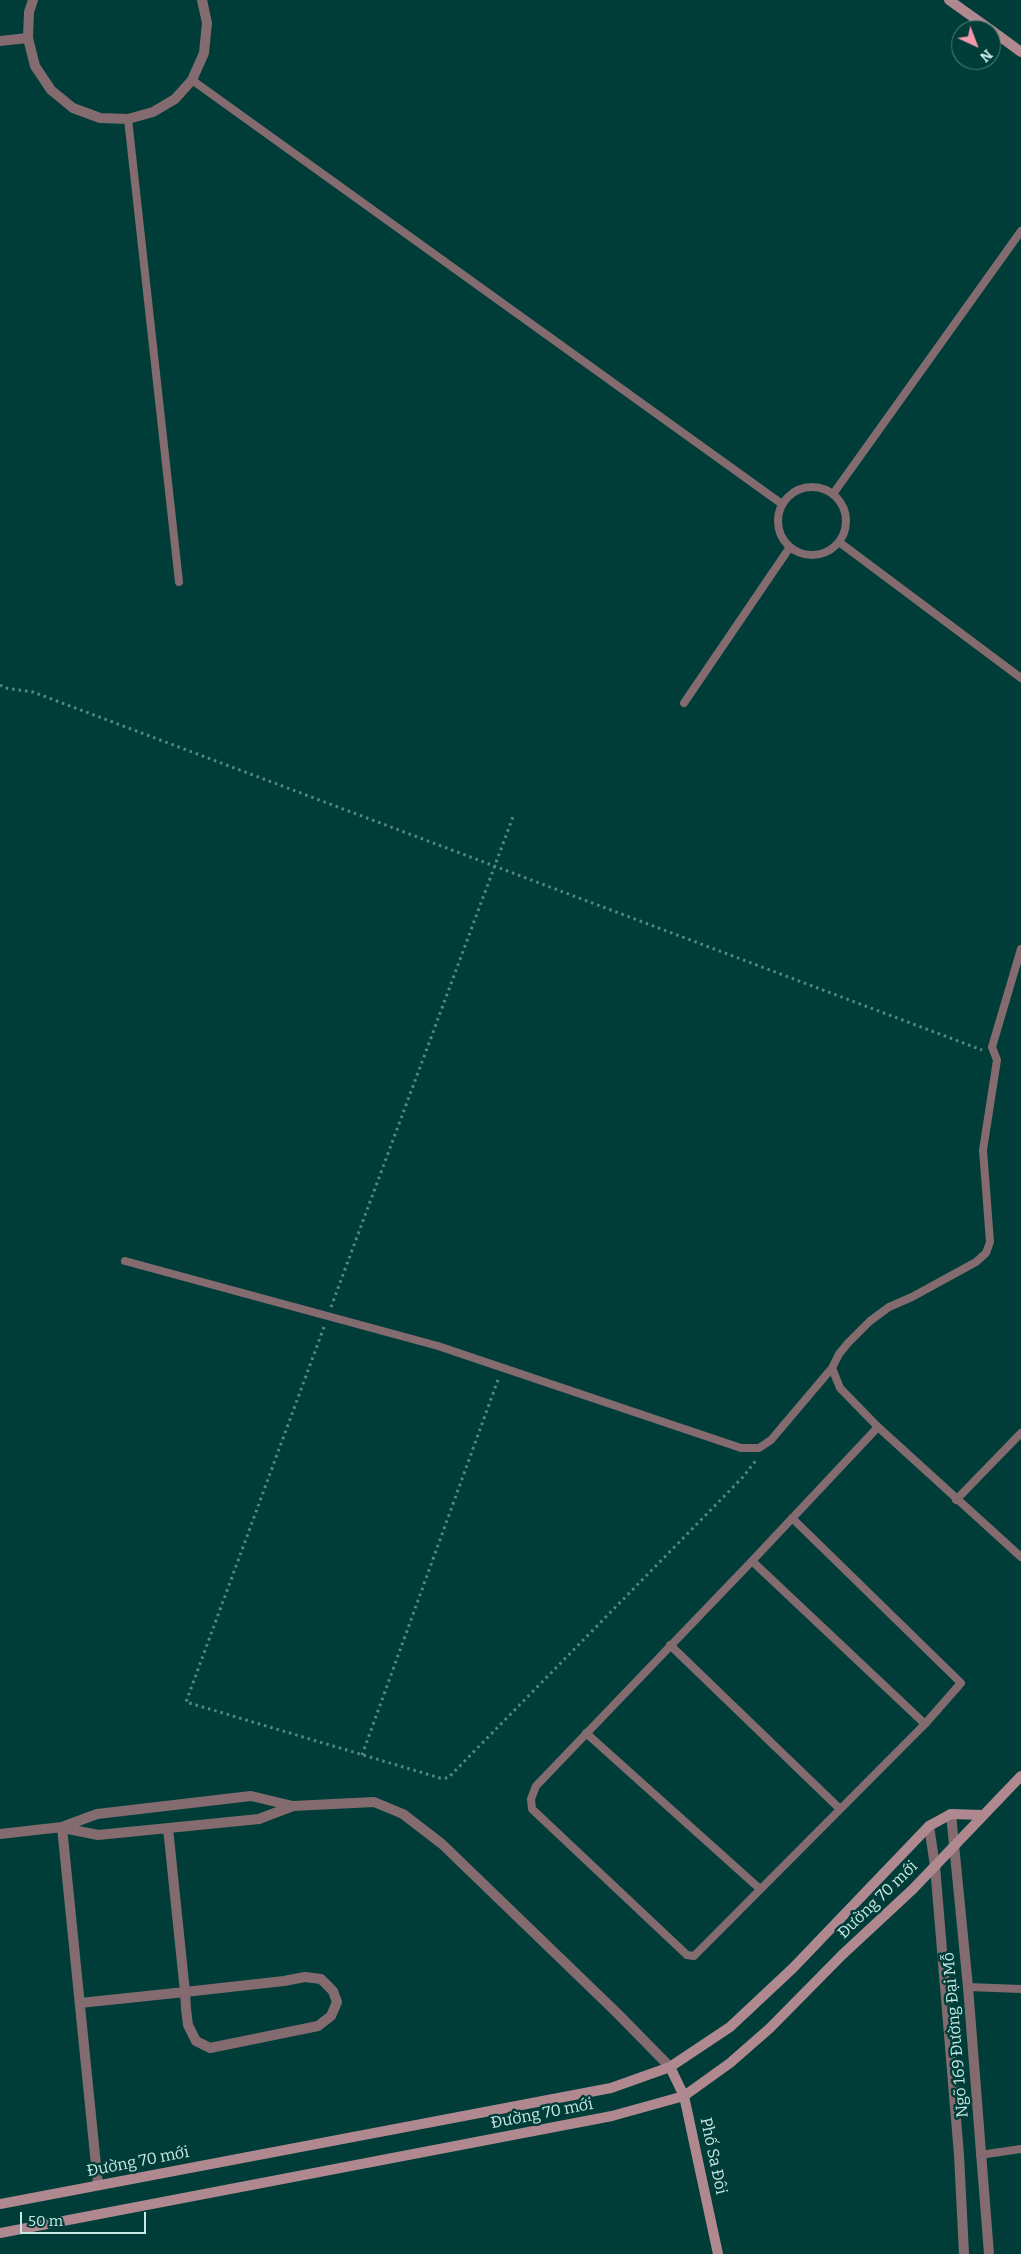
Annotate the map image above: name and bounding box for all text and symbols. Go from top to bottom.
north arrow [951,20,1001,70]
text: N [976,46,996,66]
street label: Đường 70 mới [834,1857,922,1943]
street label: Ngõ 169 Đường Đại Mỗ [939,1951,973,2119]
street label: Đường 70 mới [489,2095,595,2133]
street label: Phố Sa Đôi [695,2116,731,2196]
street label: Đường 70 mới [85,2143,191,2181]
scale bar [22,2202,149,2234]
text: 50 m [28,2212,63,2230]

